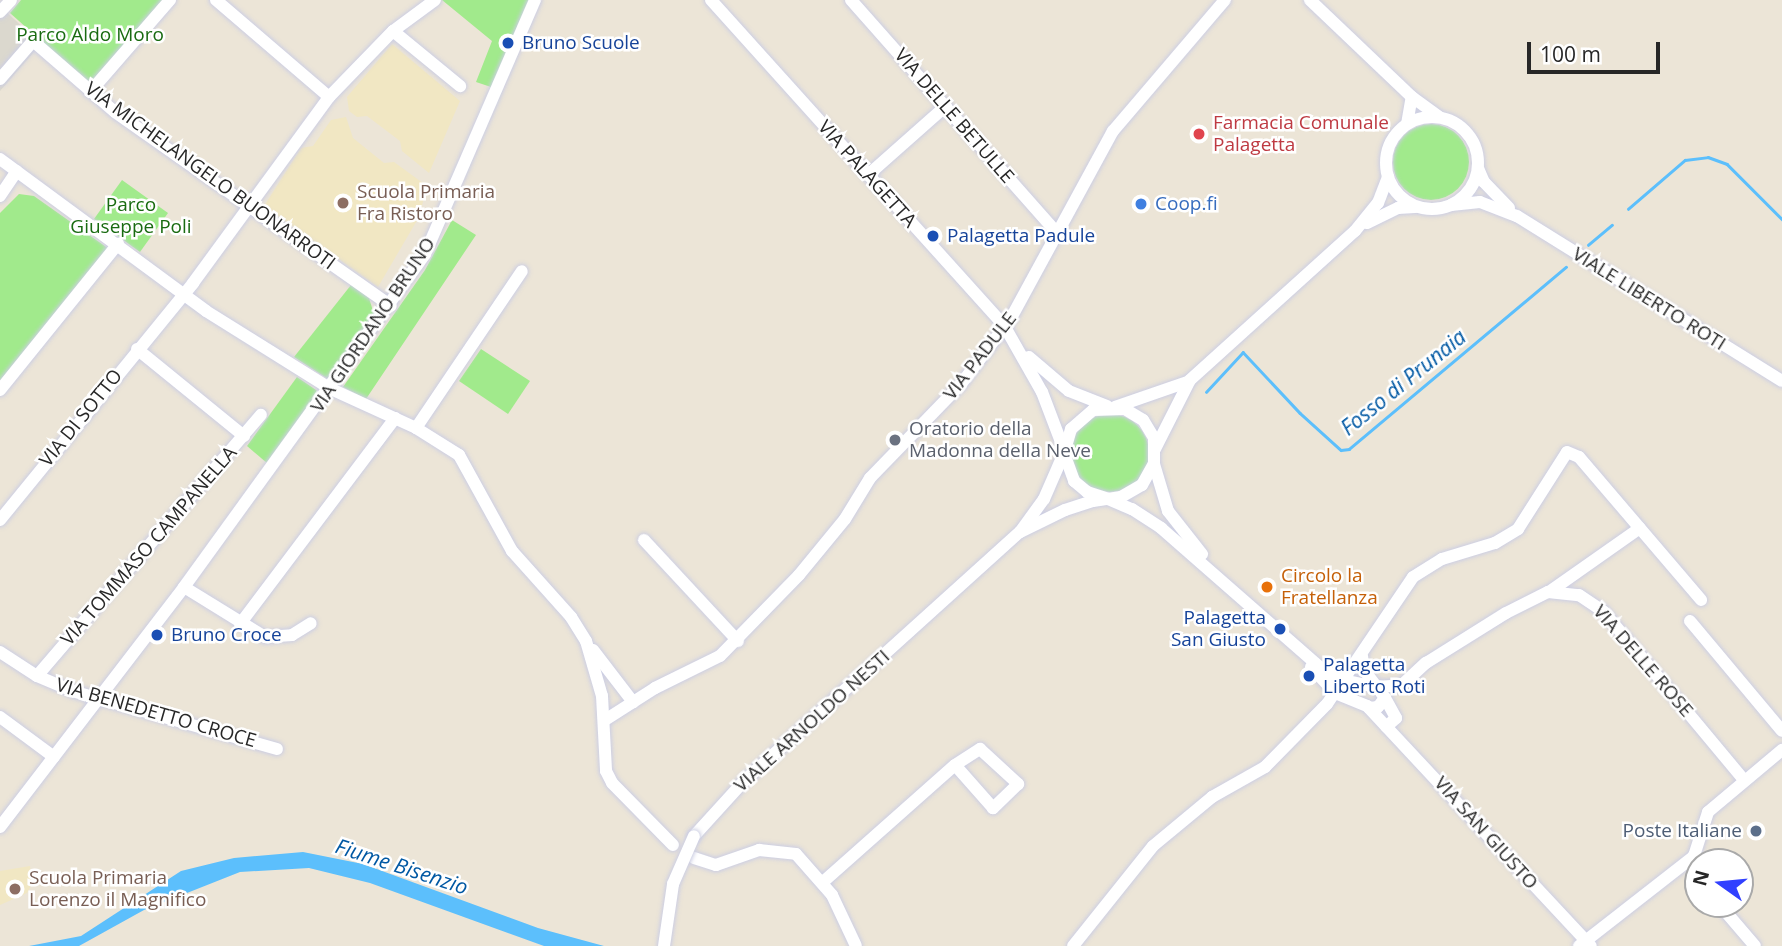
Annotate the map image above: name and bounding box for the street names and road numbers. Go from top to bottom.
street label: VIA DELLE BETULLE [889,44,1019,188]
street label: VIA MICHELANGELO BUONARROTI [80,77,340,275]
street label: VIA PALAGETTA [813,116,921,232]
street label: VIA GIORDANO BRUNO [306,233,440,417]
street label: VIALE LIBERTO ROTI [1568,243,1730,355]
street label: VIA PADULE [939,308,1021,404]
street label: VIA DI SOTTO [35,365,127,471]
street label: VIA TOMMASO CAMPANELLA [56,442,242,650]
street label: VIA DELLE ROSE [1588,600,1698,722]
street label: VIALE ARNOLDO NESTI [730,645,894,797]
street label: VIA BENEDETTO CROCE [53,673,259,753]
street label: VIA SAN GIUSTO [1429,772,1543,894]

